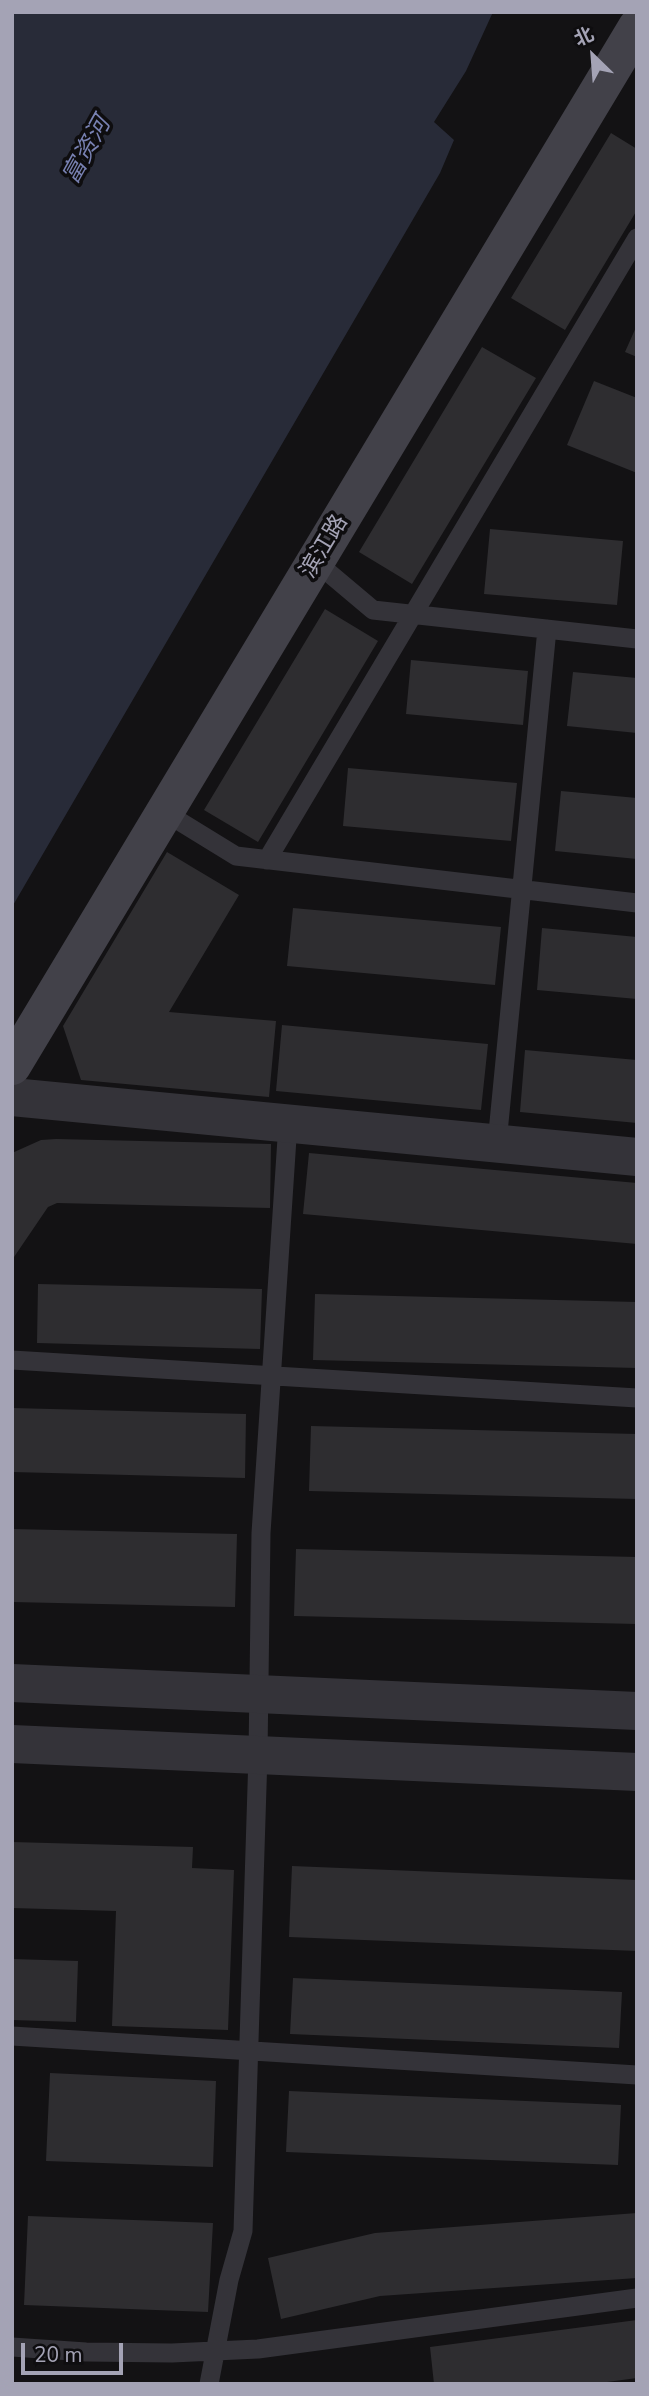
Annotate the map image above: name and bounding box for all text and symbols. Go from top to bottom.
north arrow [558,21,628,91]
text: 北 [570,21,598,53]
water label: 富资河 [58,113,118,189]
street label: 滨江路 [295,510,355,584]
scale bar [24,2330,126,2374]
text: 20 m [34,2341,83,2369]

